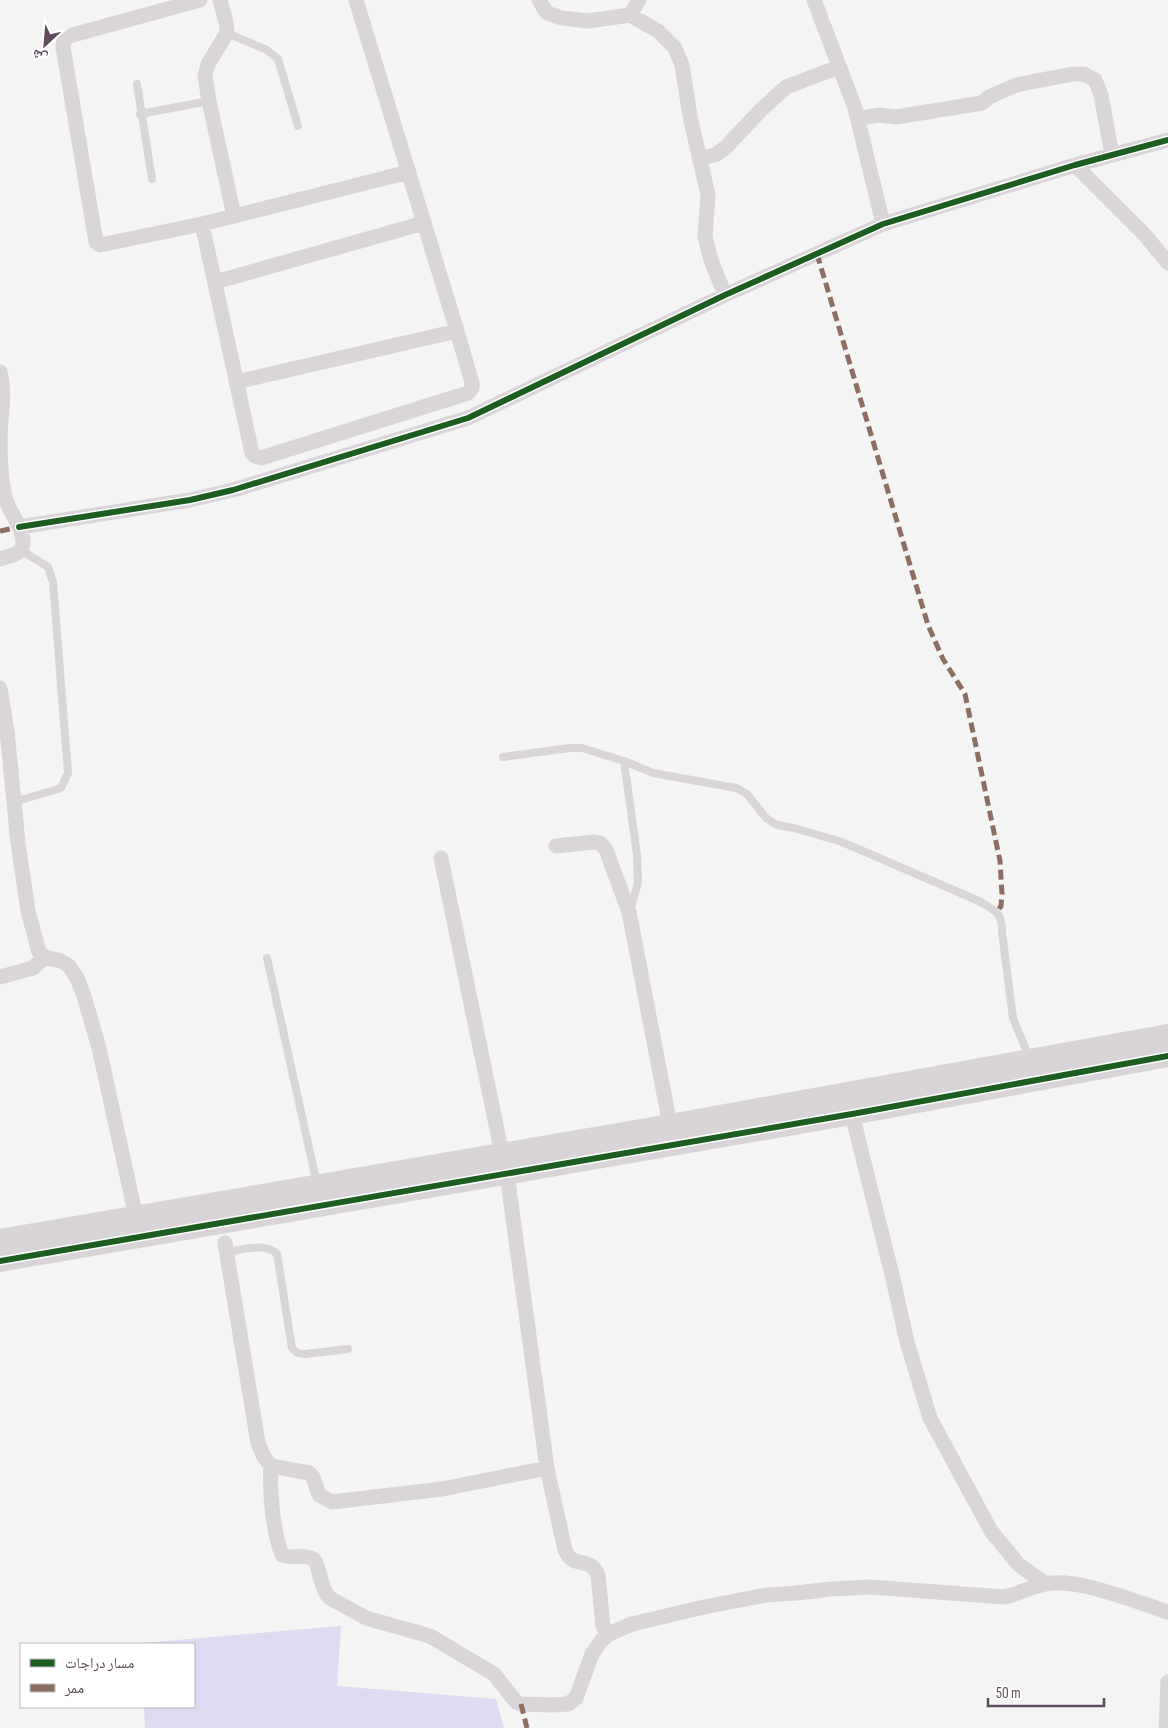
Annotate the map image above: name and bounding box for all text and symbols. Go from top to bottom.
north arrow [20,20,70,70]
text: ش [29,45,50,67]
legend [20,1643,195,1708]
text: مسار دراجات [65,1654,134,1673]
scale bar [988,1676,1104,1708]
text: ممر [64,1679,84,1698]
text: 50 m [996,1684,1021,1703]

